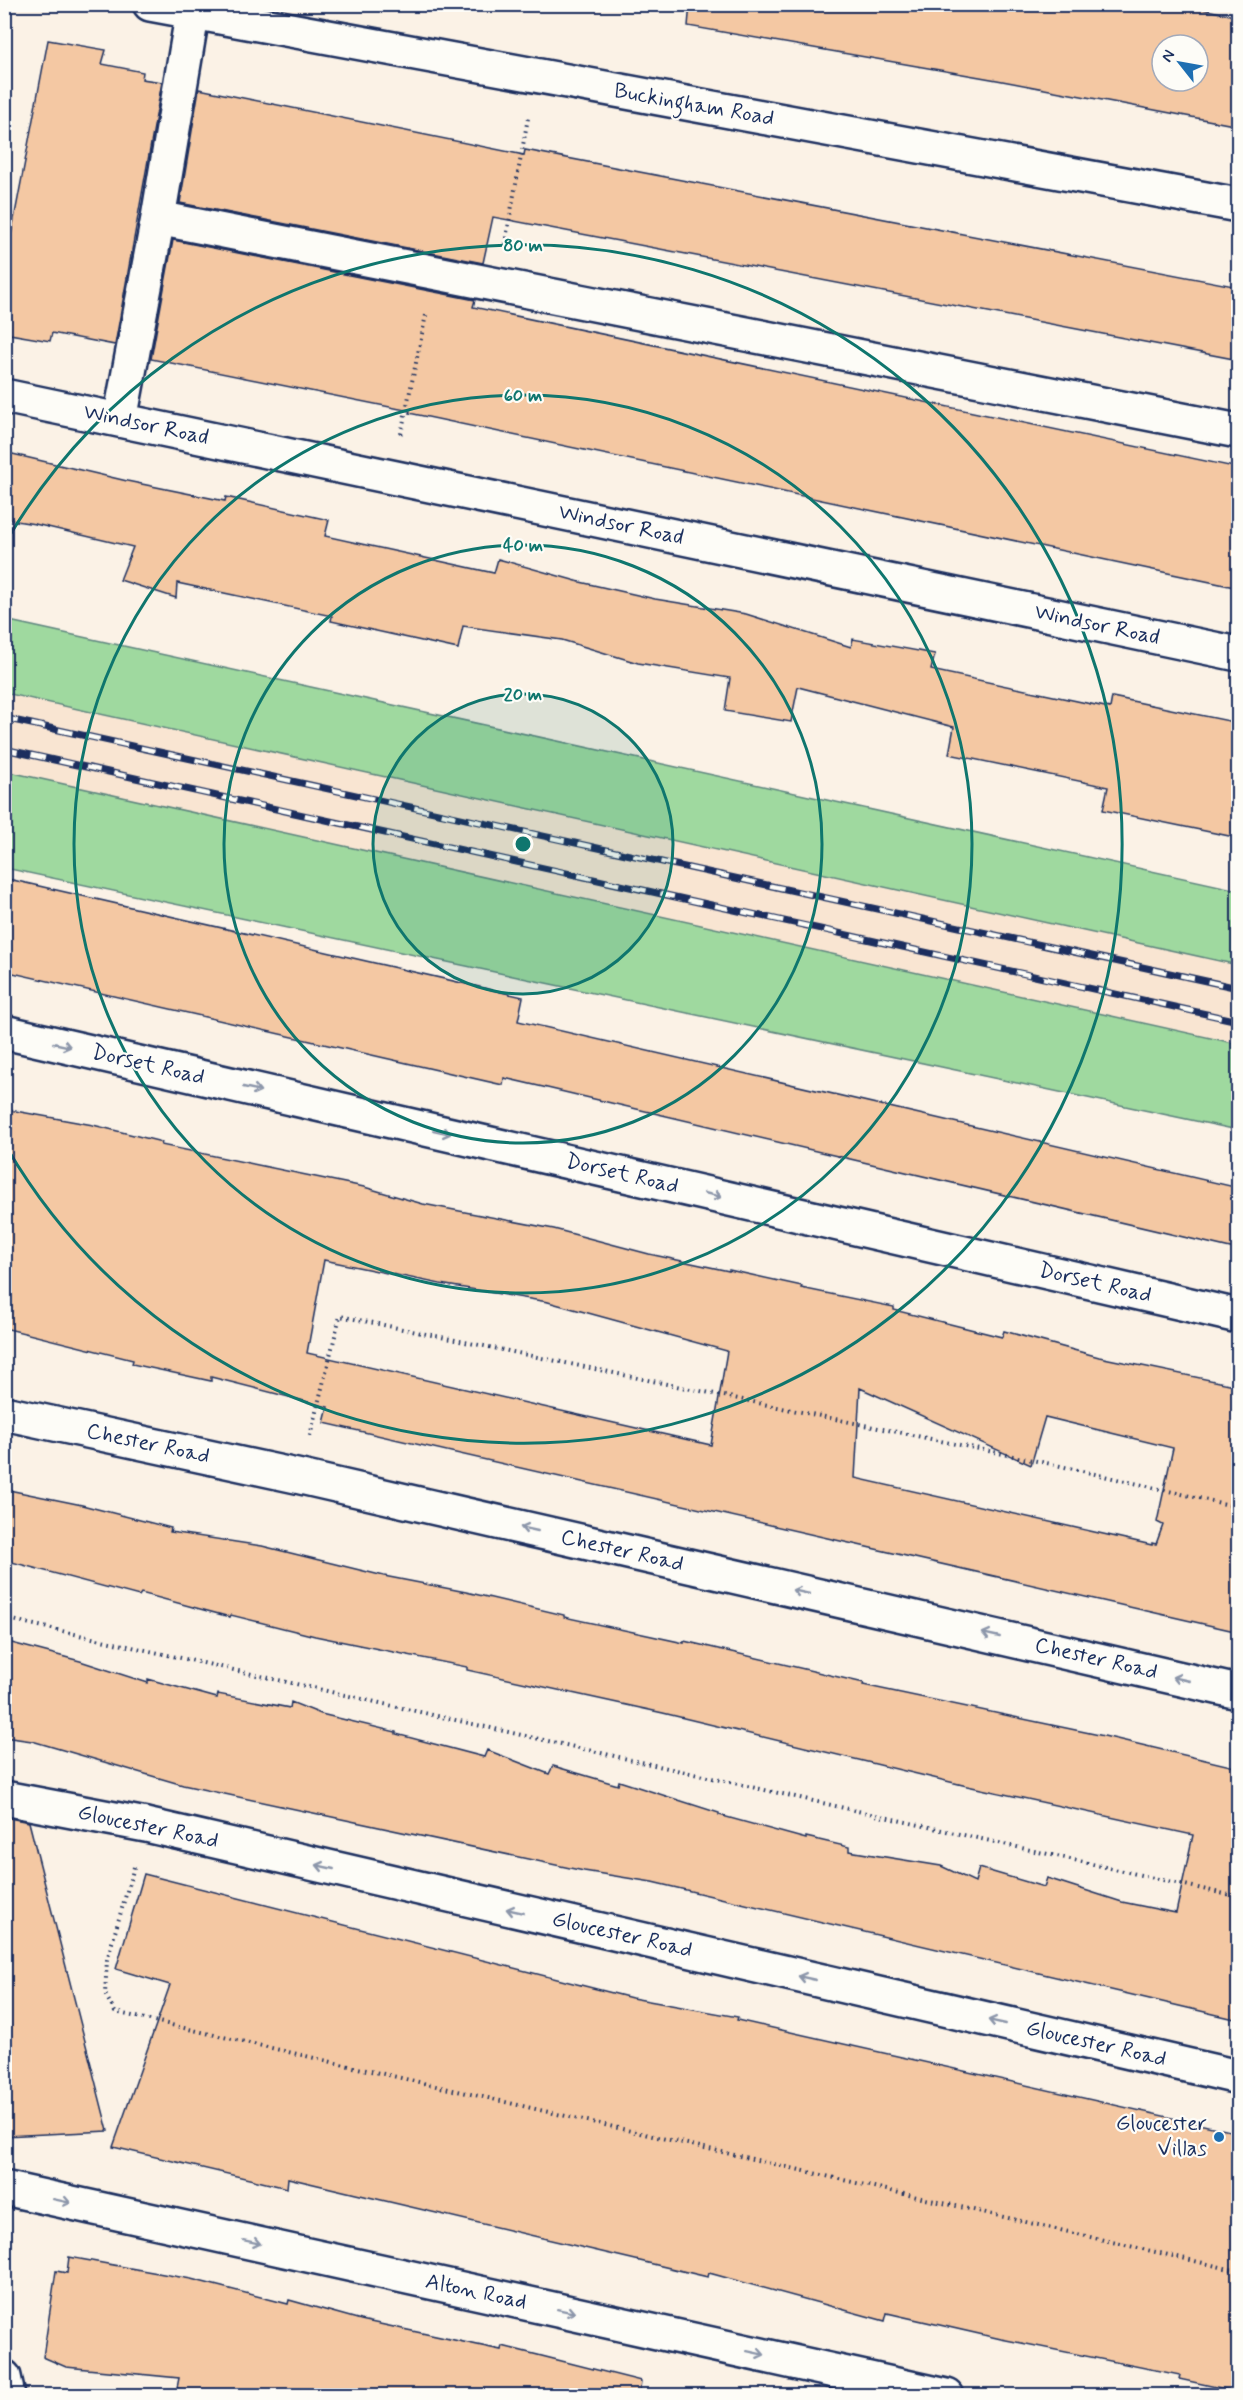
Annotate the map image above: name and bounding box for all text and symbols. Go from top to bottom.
north arrow [1150,33,1210,93]
text: N [1157,46,1180,66]
street label: Buckingham Road [611,77,776,136]
text: 80 m [503,234,543,258]
text: 60 m [504,384,542,408]
street label: Windsor Road [81,398,211,452]
street label: Windsor Road [556,498,686,552]
text: 40 m [503,534,543,558]
street label: Windsor Road [1032,598,1162,652]
text: 20 m [504,683,542,707]
centre of rings [513,834,533,854]
street label: Dorset Road [89,1038,207,1092]
one-way arrow [52,1039,71,1051]
one-way arrow [242,1083,261,1095]
one-way arrow [432,1127,451,1139]
street label: Dorset Road [563,1147,681,1201]
one-way arrow [703,1190,723,1201]
street label: Dorset Road [1036,1256,1154,1310]
street label: Chester Road [84,1417,212,1471]
one-way arrow [520,1523,539,1535]
street label: Chester Road [558,1523,686,1579]
one-way arrow [792,1585,811,1597]
one-way arrow [982,1629,1002,1640]
street label: Chester Road [1032,1631,1160,1687]
one-way arrow [1172,1672,1191,1684]
street label: Gloucester Road [75,1798,221,1856]
one-way arrow [316,1860,335,1872]
one-way arrow [506,1904,525,1916]
street label: Gloucester Road [549,1905,695,1965]
one-way arrow [798,1972,818,1983]
street label: Gloucester Road [1023,2014,1169,2074]
one-way arrow [988,2015,1007,2027]
place label: Gloucester Villas [1116,2110,1207,2163]
marker: Gloucester Villas [1212,2130,1226,2144]
one-way arrow [52,2195,71,2207]
one-way arrow [242,2237,261,2249]
street label: Alton Road [423,2268,529,2316]
one-way arrow [556,2306,575,2318]
one-way arrow [746,2348,765,2360]

